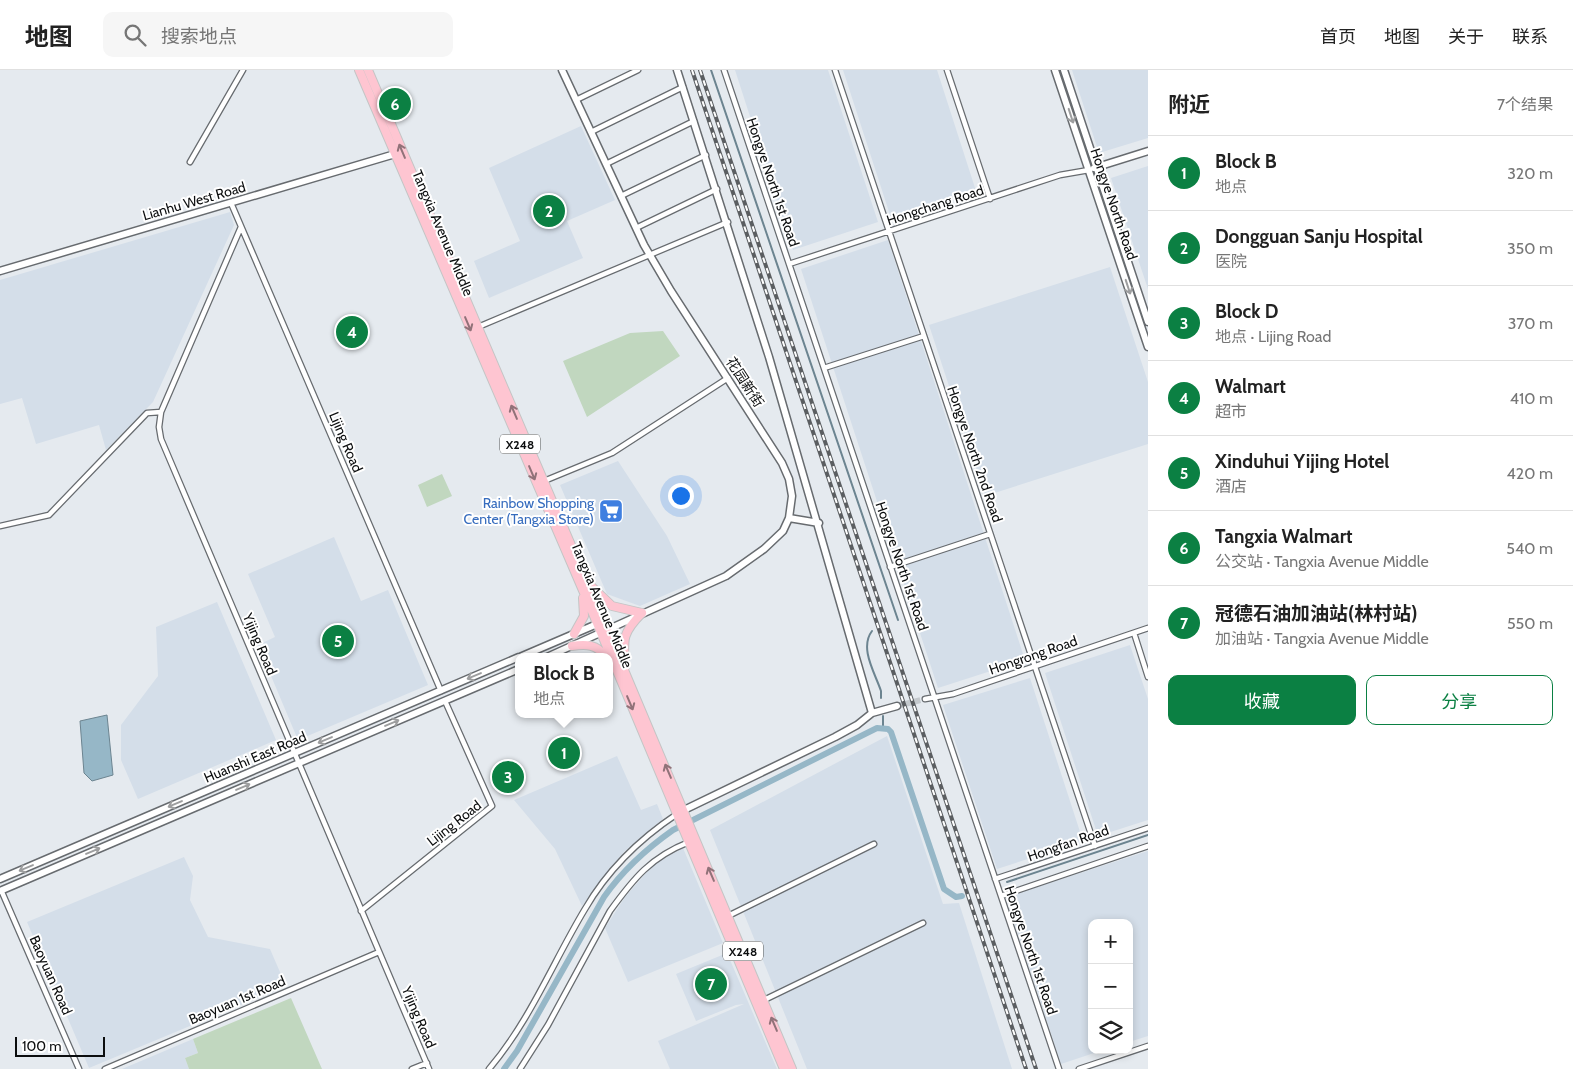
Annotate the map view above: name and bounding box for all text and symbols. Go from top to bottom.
search box [103,12,453,57]
icon: search [121,21,149,49]
text: 地图 [25,22,73,51]
text: 搜索地点 [161,25,237,48]
text: 首页 [1320,26,1356,48]
text: 地图 [1384,26,1420,48]
text: 关于 [1448,26,1484,48]
text: 联系 [1512,26,1548,48]
pin: 6 [379,85,411,123]
text: 附近 [1168,92,1210,117]
text: 7个结果 [1497,95,1553,114]
one-way arrow [1067,108,1076,124]
street label: Hongye North 1st Road [742,115,804,249]
one-way arrow [397,143,406,158]
street label: Hongye North Road [1086,146,1142,262]
text: Block B [1215,150,1277,173]
text: 1 [1181,164,1187,183]
text: 320 m [1507,164,1553,183]
street label: Tangxia Avenue Middle [408,167,478,299]
text: 地点 [1215,177,1247,196]
street label: Lianhu West Road [140,178,248,224]
street label: Hongchang Road [884,181,986,229]
pin: 2 [533,192,565,230]
text: Dongguan Sanju Hospital [1215,225,1423,248]
text: 2 [1180,239,1188,258]
text: 350 m [1507,239,1553,258]
text: 医院 [1215,252,1247,271]
one-way arrow [1124,279,1133,294]
text: Block D [1215,300,1278,323]
pin: 4 [336,313,368,351]
text: 3 [1180,314,1188,333]
text: 370 m [1508,314,1553,333]
one-way arrow [464,316,474,331]
text: 地点 · Lijing Road [1215,327,1331,346]
street label: 花园新街 [722,354,768,410]
text: Walmart [1215,375,1286,398]
street label: Hongye North 2nd Road [943,383,1007,525]
text: 4 [1179,389,1189,408]
text: 410 m [1510,389,1553,408]
text: 超市 [1215,402,1247,421]
one-way arrow [509,405,519,420]
street label: Lijing Road [325,409,367,475]
road number: X248 [500,434,540,454]
text: Xinduhui Yijing Hotel [1215,450,1389,473]
text: 5 [1180,464,1188,483]
text: 420 m [1507,464,1553,483]
one-way arrow [528,465,538,480]
text: 酒店 [1215,477,1247,496]
your location [668,483,694,509]
place label: Rainbow Shopping Center (Tangxia Store) [464,494,595,528]
supermarket icon: Rainbow Shopping Center (Tangxia Store) [598,498,624,524]
street label: Hongye North 1st Road [871,499,933,633]
text: Tangxia Walmart [1215,525,1352,548]
street label: Tangxia Avenue Middle [567,539,637,671]
text: 6 [1180,539,1189,558]
text: 540 m [1506,539,1553,558]
text: 公交站 · Tangxia Avenue Middle [1215,552,1429,571]
text: 冠德石油加油站(林村站) [1215,602,1417,625]
street label: Yijing Road [238,609,281,678]
text: 7 [1180,614,1188,633]
text: 550 m [1507,614,1553,633]
pin: 5 [322,622,354,660]
text: 加油站 · Tangxia Avenue Middle [1215,629,1429,648]
street label: Hongrong Road [986,631,1080,679]
popup [515,653,613,718]
text: Block B [533,662,595,685]
one-way arrow [467,672,482,682]
button: 收藏 [1168,675,1356,725]
button: 分享 [1366,675,1553,725]
text: 地点 [533,689,565,708]
one-way arrow [626,695,636,710]
one-way arrow [384,718,399,728]
street label: Huanshi East Road [201,727,309,787]
pin: 1 [548,734,580,772]
one-way arrow [318,736,333,746]
pin: 3 [492,758,524,796]
one-way arrow [662,764,672,779]
one-way arrow [235,782,250,791]
street label: Lijing Road [423,796,485,850]
one-way arrow [168,800,183,810]
street label: Hongfan Road [1025,821,1111,865]
one-way arrow [85,845,100,855]
one-way arrow [19,863,34,873]
one-way arrow [706,867,715,882]
street label: Hongye North 1st Road [1000,883,1062,1017]
map controls [1088,919,1133,1054]
button: + [1088,919,1133,964]
street label: Baoyuan Road [25,932,77,1018]
road number: X248 [723,941,763,960]
button: − [1088,964,1133,1009]
pin: 7 [695,965,727,1003]
street label: Baoyuan 1st Road [186,972,288,1028]
street label: Yijing Road [397,982,440,1051]
button: layers [1088,1009,1133,1054]
one-way arrow [768,1017,778,1032]
scale bar [15,1034,105,1057]
text: 100 m [22,1037,62,1055]

